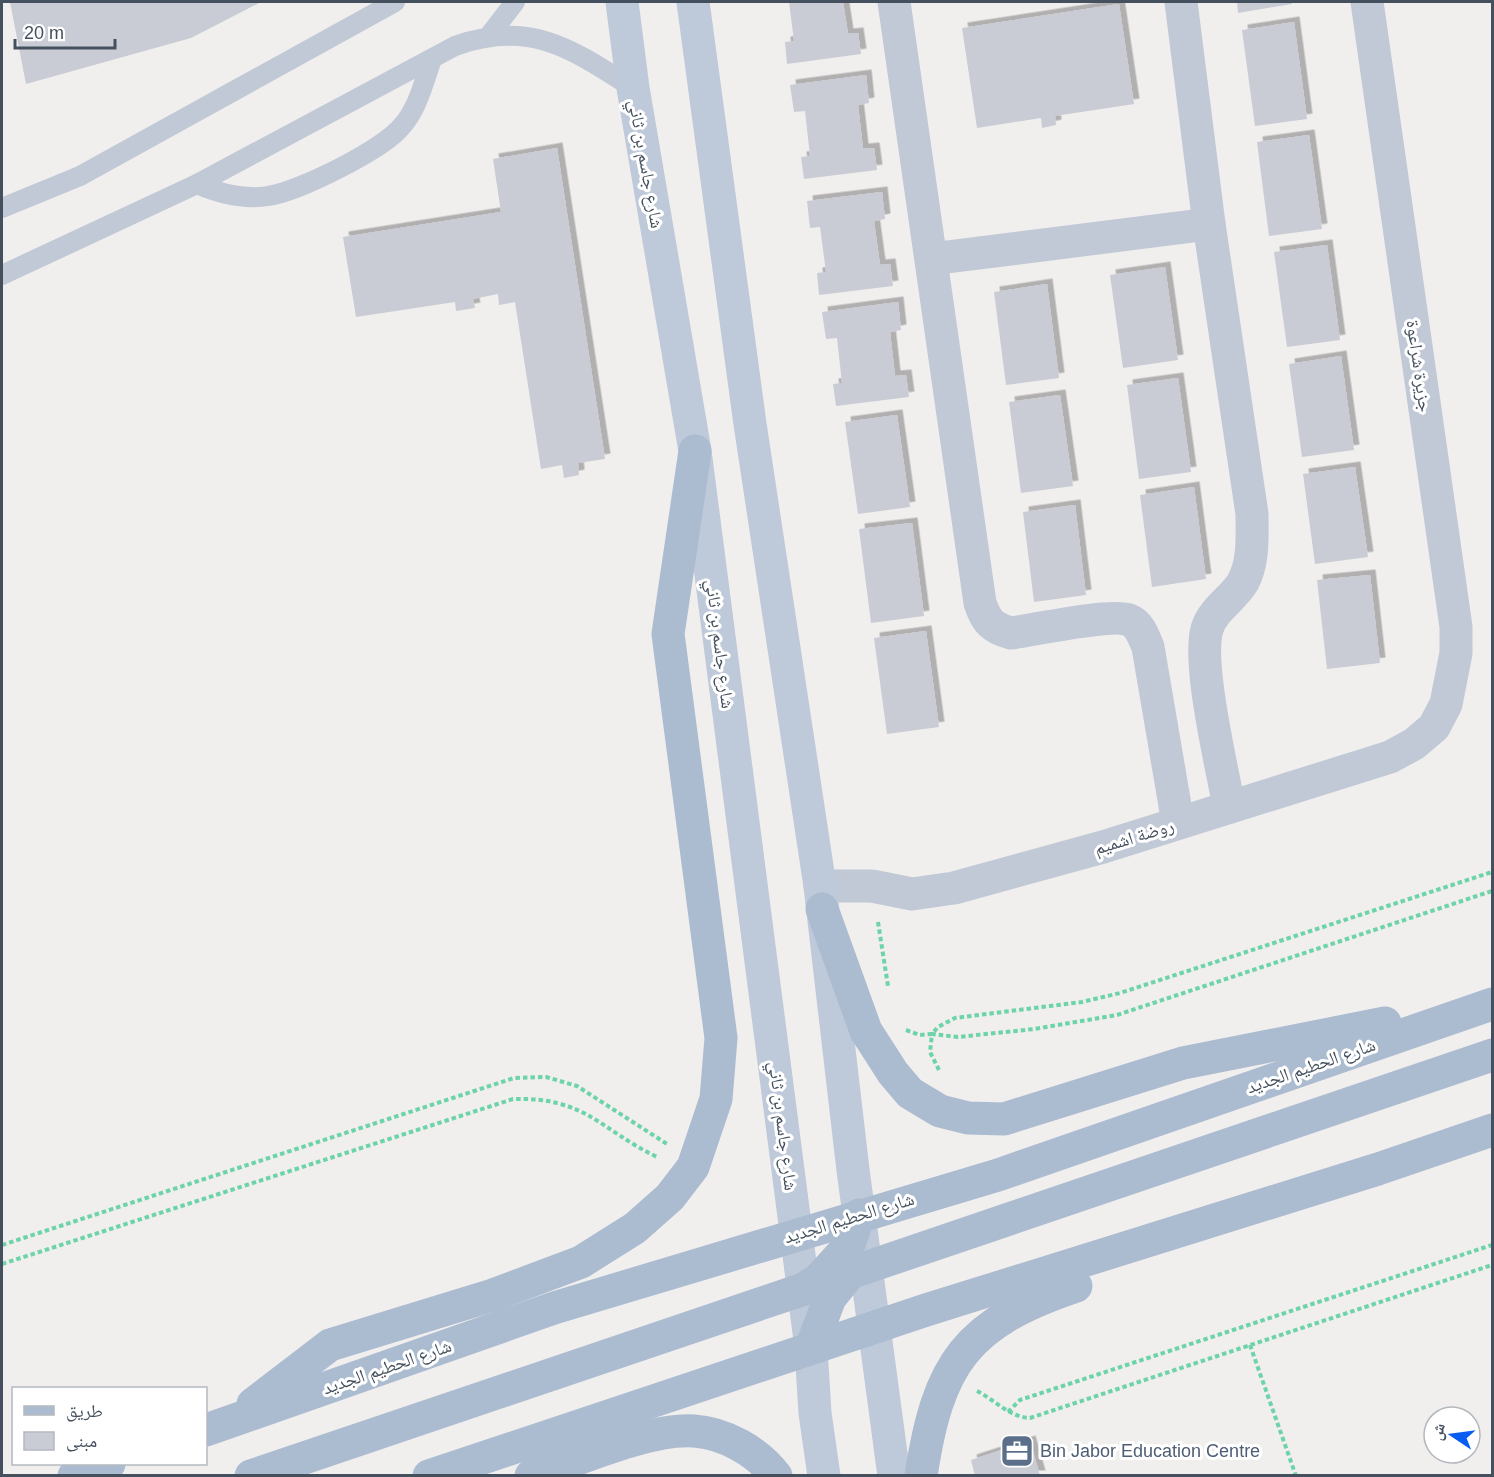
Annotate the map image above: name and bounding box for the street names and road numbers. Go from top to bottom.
street label: شارع جاسم بن ثاني [620,98,667,231]
street label: جزيرة شراعوة [1402,319,1435,413]
street label: شارع جاسم بن ثاني [698,578,738,710]
street label: روضة اشميم [1092,815,1177,860]
street label: شارع الحطيم الجديد [1244,1035,1379,1099]
street label: شارع جاسم بن ثاني [761,1060,801,1192]
street label: شارع الحطيم الجديد [782,1189,917,1249]
street label: شارع الحطيم الجديد [320,1336,455,1400]

